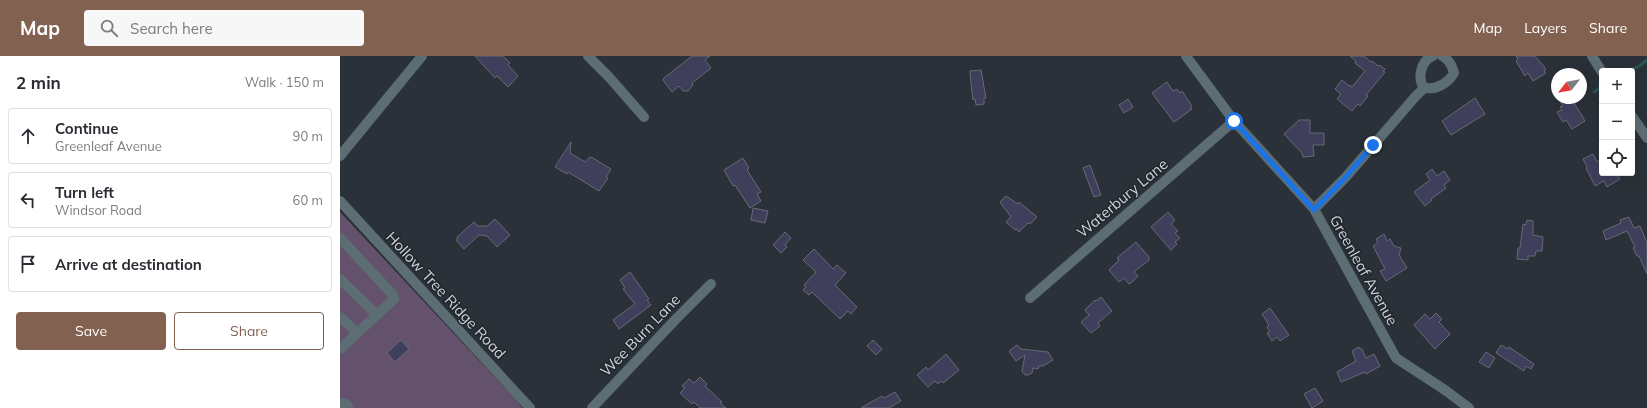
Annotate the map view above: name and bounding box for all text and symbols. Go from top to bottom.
search box [84,10,364,46]
text: Map [20,16,60,40]
icon: search [98,17,120,39]
text: Search here [130,19,213,38]
text: Map [1473,19,1502,37]
text: Layers [1524,19,1567,37]
text: Share [1589,19,1627,37]
north arrow [1551,68,1587,104]
map controls [1599,68,1635,176]
button: + [1599,68,1635,104]
text: 2 min [16,72,61,93]
text: Walk · 150 m [245,74,324,90]
button: − [1599,104,1635,140]
route start [1225,112,1243,130]
text: Continue [55,119,118,138]
icon: ahead [17,125,39,147]
text: 90 m [293,128,323,144]
route end [1364,136,1382,154]
text: Greenleaf Avenue [55,138,162,154]
button: locate [1599,140,1635,176]
street label: Waterbury Lane [1073,154,1171,242]
text: Turn left [55,183,114,202]
icon: left [17,189,39,211]
text: 60 m [293,192,323,208]
text: Windsor Road [55,202,142,218]
street label: Greenleaf Avenue [1326,211,1402,329]
street label: Hollow Tree Ridge Road [382,227,510,363]
icon: arrive [17,253,39,275]
text: Arrive at destination [55,255,202,274]
street label: Wee Burn Lane [596,290,684,380]
button: Save [16,312,166,350]
button: Share [174,312,324,350]

